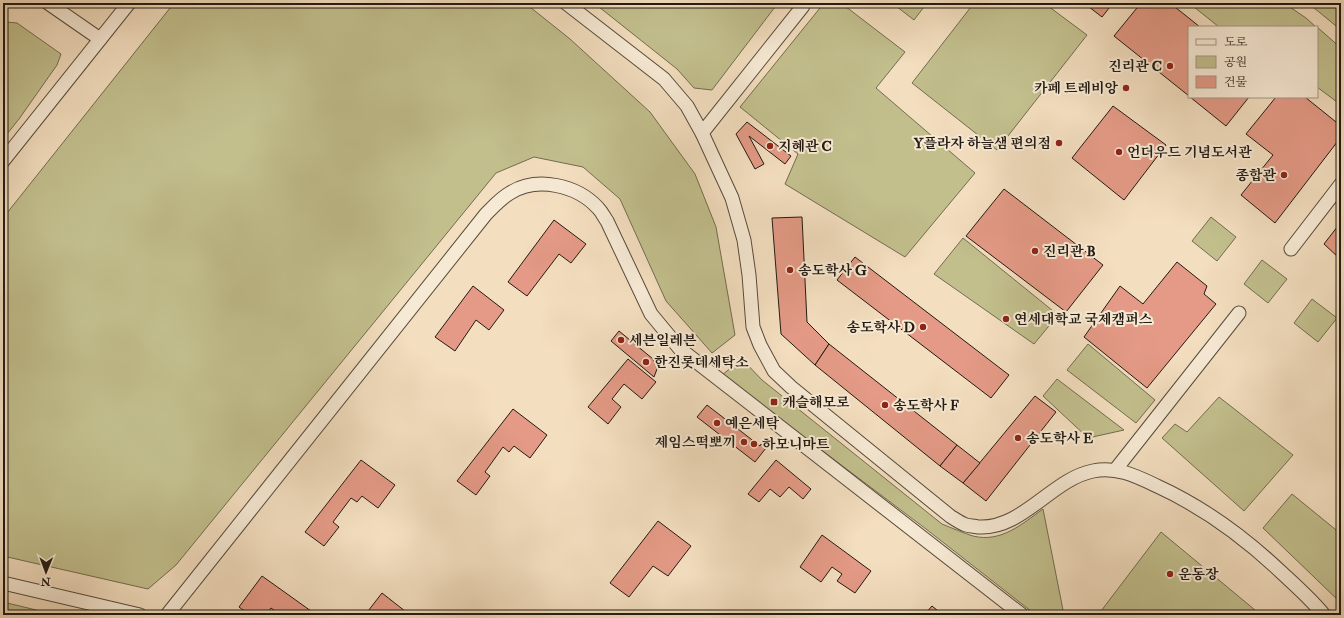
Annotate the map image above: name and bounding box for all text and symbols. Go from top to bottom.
legend [1188,26,1318,98]
text: 도로 [1224,35,1248,50]
text: 공원 [1224,55,1247,70]
place label: 진리관 C [1108,58,1162,75]
marker: 진리관 C [1165,61,1175,71]
text: 건물 [1224,75,1248,90]
place label: 카페 트레비앙 [1034,80,1118,97]
marker: 카페 트레비앙 [1121,83,1131,93]
place label: Y플라자 하늘샘 편의점 [913,135,1051,152]
place label: 지혜관 C [778,138,832,155]
marker: Y플라자 하늘샘 편의점 [1054,138,1064,148]
marker: 지혜관 C [765,141,775,151]
place label: 언더우드 기념도서관 [1127,144,1252,161]
marker: 언더우드 기념도서관 [1114,147,1124,157]
place label: 종합관 [1235,167,1276,184]
marker: 종합관 [1279,170,1289,180]
place label: 진리관 B [1043,243,1096,260]
marker: 진리관 B [1030,246,1040,256]
place label: 송도학사 G [798,262,867,279]
marker: 송도학사 G [785,265,795,275]
place label: 연세대학교 국제캠퍼스 [1014,311,1153,328]
marker: 연세대학교 국제캠퍼스 [1001,314,1011,324]
place label: 송도학사 D [847,319,915,336]
marker: 송도학사 D [918,322,928,332]
place label: 세븐일레븐 [629,332,697,349]
marker: 세븐일레븐 [616,335,626,345]
place label: 한진롯데세탁소 [654,354,749,371]
marker: 한진롯데세탁소 [641,357,651,367]
place label: 캐슬해모로 [782,394,850,411]
marker: 캐슬해모로 [769,397,779,407]
place label: 송도학사 F [893,397,959,414]
marker: 송도학사 F [880,400,890,410]
place label: 예은세탁 [725,415,780,432]
marker: 예은세탁 [712,418,722,428]
place label: 송도학사 E [1026,430,1093,447]
marker: 송도학사 E [1013,433,1023,443]
place label: 제임스떡뽀끼 [655,434,736,451]
place label: 하모니마트 [762,436,830,453]
marker: 제임스떡뽀끼 [739,437,749,447]
marker: 하모니마트 [749,439,759,449]
north arrow [26,552,66,592]
place label: 운동장 [1178,566,1219,583]
marker: 운동장 [1165,569,1175,579]
text: N [40,575,52,588]

